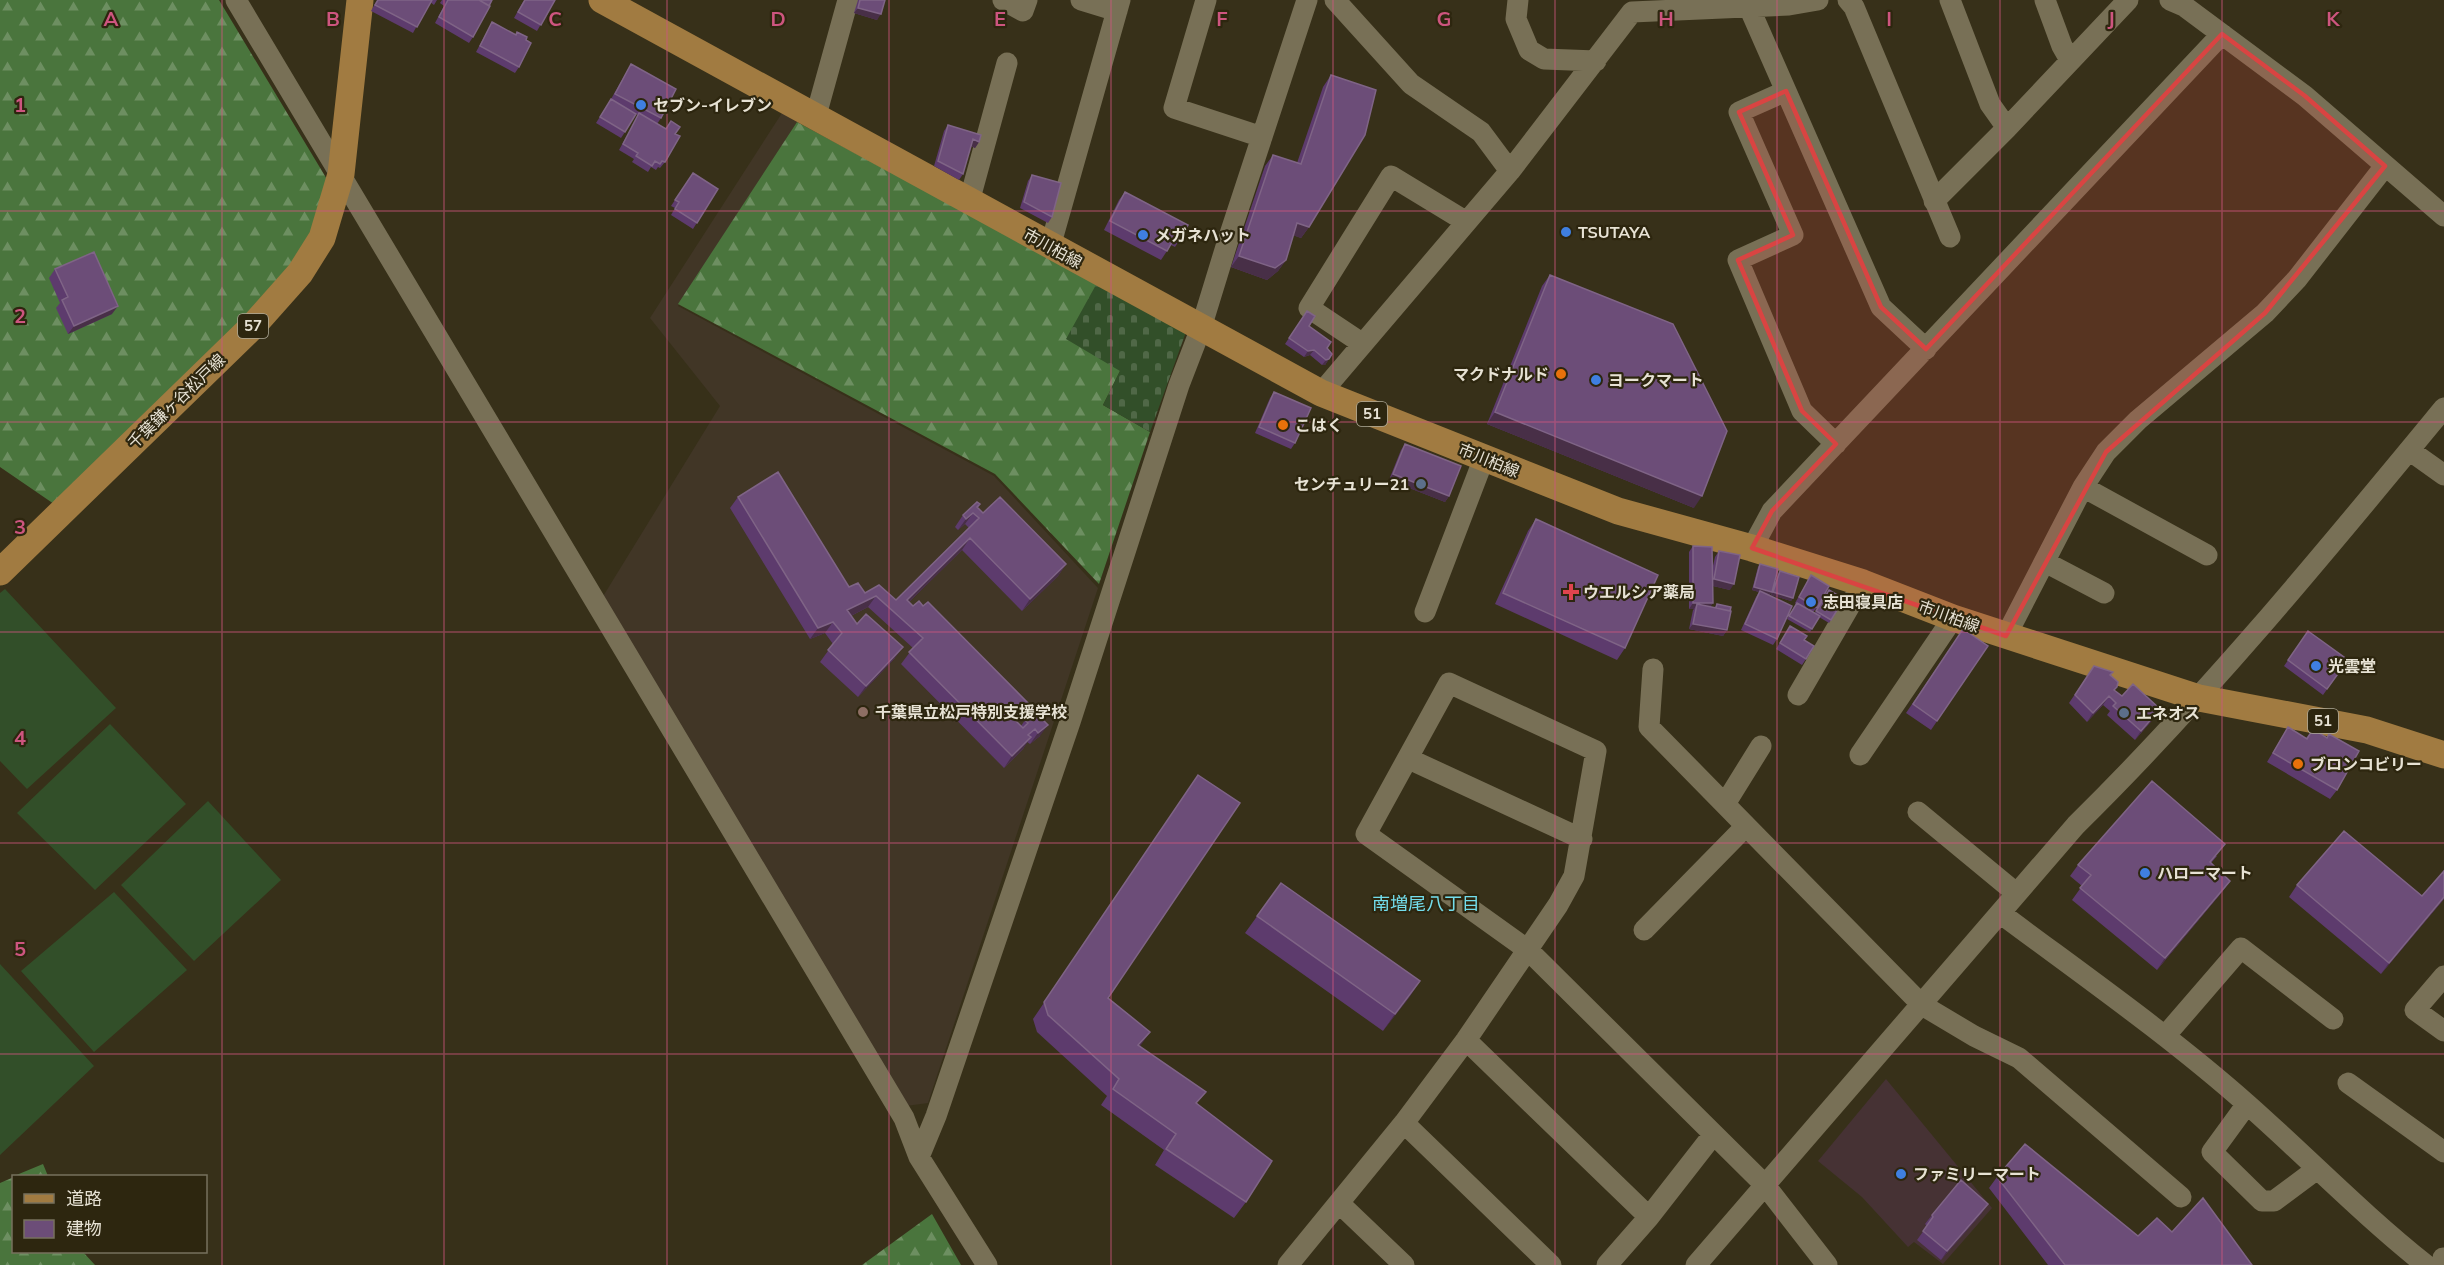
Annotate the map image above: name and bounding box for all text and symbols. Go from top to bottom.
text: A [104,6,119,31]
text: B [326,6,340,31]
text: C [548,6,562,31]
text: D [770,6,786,31]
text: E [994,6,1006,31]
text: F [1216,6,1228,31]
text: G [1437,6,1451,31]
text: H [1658,6,1674,31]
text: I [1886,6,1892,31]
text: J [2107,6,2115,31]
text: K [2326,6,2340,31]
text: 1 [14,92,26,117]
place label: セブン-イレブン [653,95,772,115]
marker: セブン-イレブン [634,98,648,112]
place label: TSUTAYA [1578,222,1650,242]
street label: 市川柏線 [1020,224,1086,272]
place label: メガネハット [1155,225,1251,245]
marker: TSUTAYA [1559,225,1573,239]
marker: メガネハット [1136,228,1150,242]
text: 2 [14,303,26,328]
road number: 57 [238,314,268,338]
street label: 千葉鎌ヶ谷松戸線 [123,349,229,453]
place label: マクドナルド [1453,364,1549,384]
marker: マクドナルド [1554,367,1568,381]
place label: ヨークマート [1608,370,1704,390]
marker: ヨークマート [1589,373,1603,387]
road number: 51 [1357,402,1387,426]
place label: こはく [1295,415,1343,435]
marker: こはく [1276,418,1290,432]
street label: 市川柏線 [1456,439,1522,481]
place label: センチュリー21 [1294,474,1409,494]
marker: センチュリー21 [1414,477,1428,491]
text: 3 [14,514,26,539]
place label: ウエルシア薬局 [1583,582,1695,602]
marker: ウエルシア薬局 [1564,585,1578,599]
place label: 志田寝具店 [1823,592,1903,612]
marker: 志田寝具店 [1804,595,1818,609]
street label: 市川柏線 [1916,596,1982,636]
place label: 光雲堂 [2328,656,2376,676]
marker: 光雲堂 [2309,659,2323,673]
place label: 千葉県立松戸特別支援学校 [875,702,1067,722]
place label: エネオス [2136,703,2200,723]
marker: 千葉県立松戸特別支援学校 [856,705,870,719]
marker: エネオス [2117,706,2131,720]
road number: 51 [2308,709,2338,733]
text: 4 [14,725,26,750]
place label: ブロンコビリー [2310,754,2422,774]
marker: ブロンコビリー [2291,757,2305,771]
place label: ハローマート [2157,863,2253,883]
marker: ハローマート [2138,866,2152,880]
district label: 南増尾八丁目 [1372,892,1480,915]
text: 5 [14,936,26,961]
place label: ファミリーマート [1913,1164,2041,1184]
marker: ファミリーマート [1894,1167,1908,1181]
legend [12,1175,207,1253]
text: 道路 [66,1187,102,1210]
text: 建物 [66,1217,102,1240]

